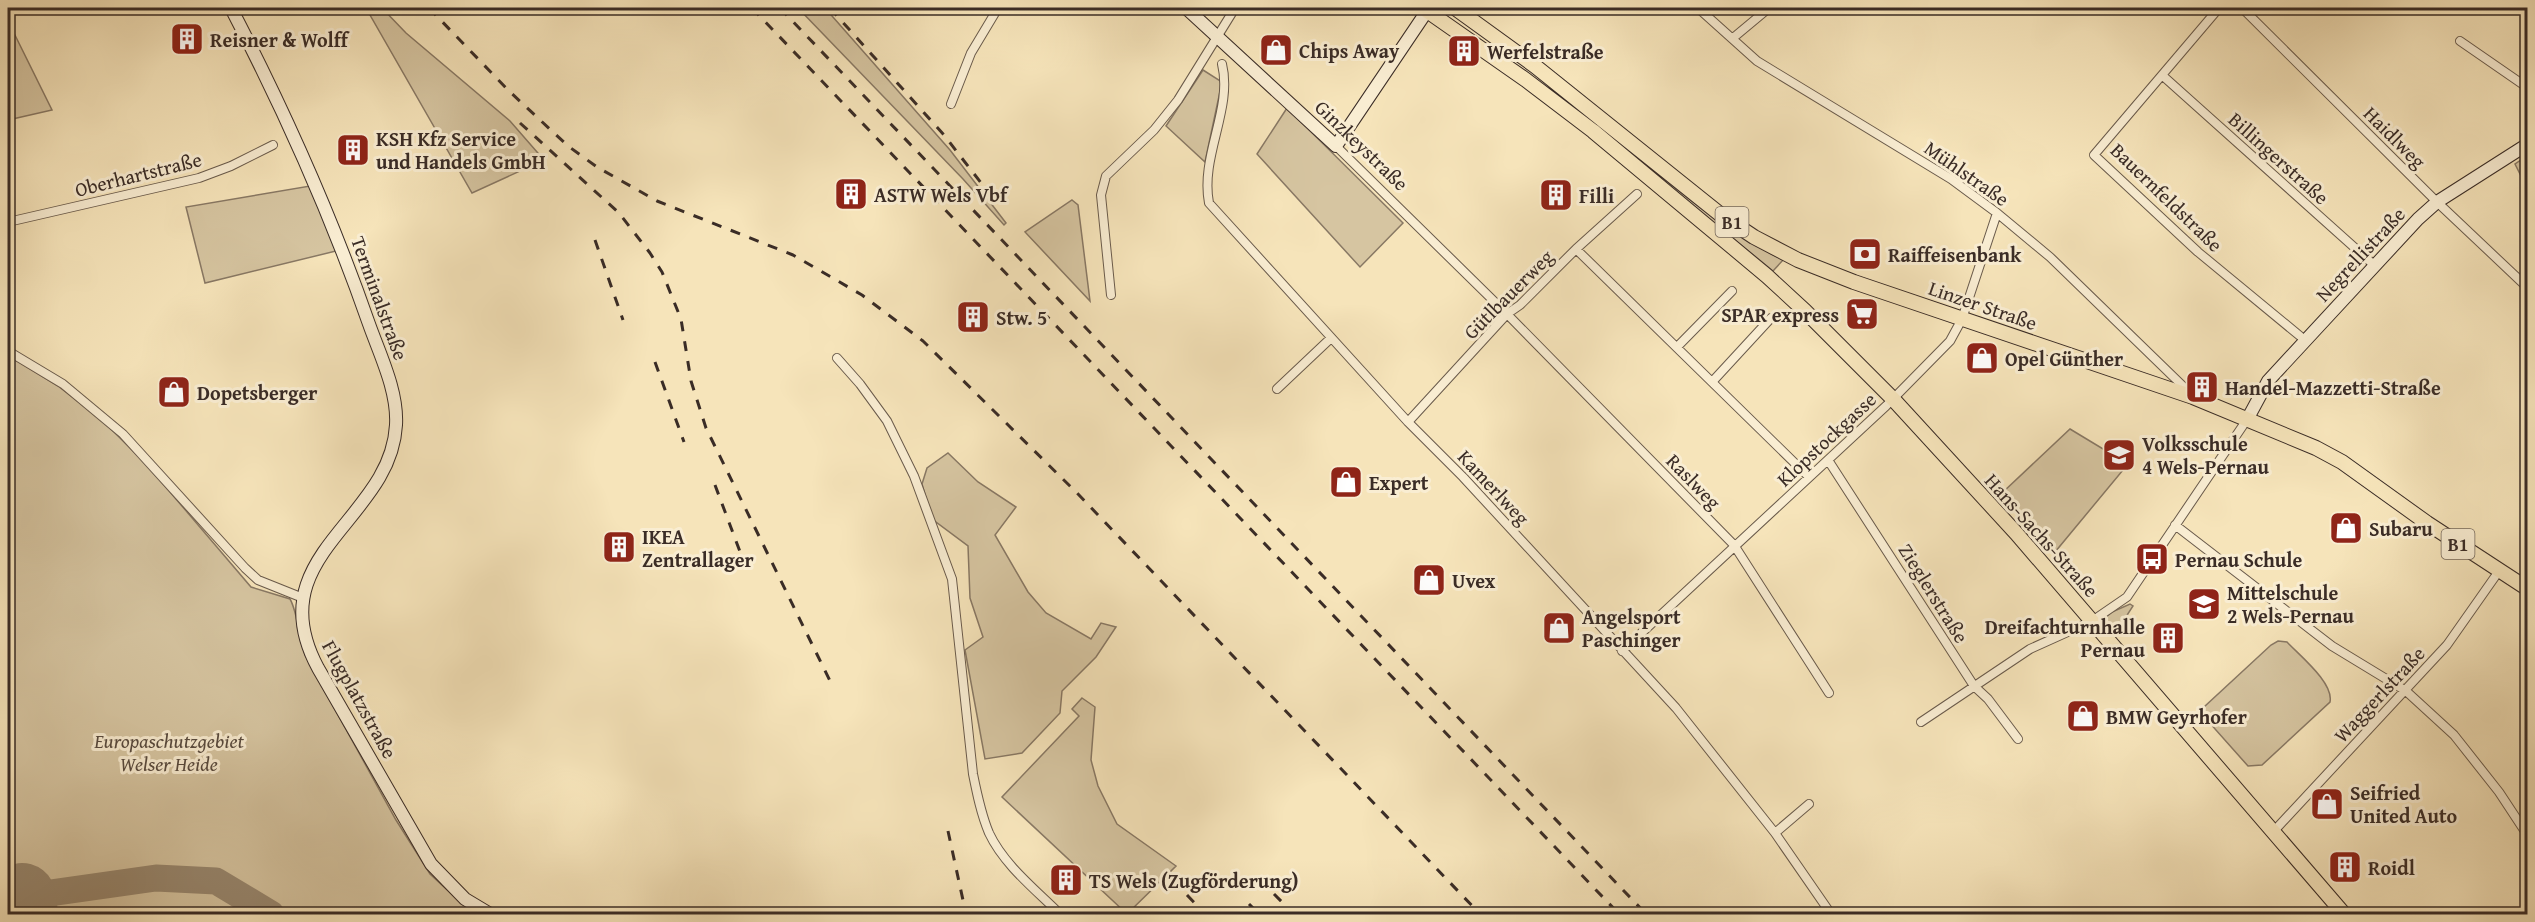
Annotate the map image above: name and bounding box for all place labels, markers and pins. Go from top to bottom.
building icon: Reisner & Wolff [169,21,205,57]
place label: Reisner & Wolff [210,25,350,54]
shop icon: Chips Away [1258,32,1294,68]
building icon: Werfelstraße [1446,33,1482,69]
place label: Chips Away [1299,36,1400,65]
place label: Werfelstraße [1487,37,1604,66]
place label: KSH Kfz Service und Handels GmbH [376,124,546,176]
building icon: KSH Kfz Service und Handels GmbH [335,132,371,168]
building icon: ASTW Wels Vbf [833,176,869,212]
building icon: Filli [1538,177,1574,213]
place label: ASTW Wels Vbf [874,180,1009,209]
place label: Filli [1579,181,1614,210]
bank icon: Raiffeisenbank [1847,236,1883,272]
place label: Raiffeisenbank [1888,240,2022,269]
supermarket icon: SPAR express [1844,296,1880,332]
building icon: Stw. 5 [955,299,991,335]
place label: SPAR express [1721,300,1839,329]
place label: Stw. 5 [996,303,1047,332]
shop icon: Opel Günther [1964,340,2000,376]
place label: Opel Günther [2005,344,2123,373]
building icon: Handel-Mazzetti-Straße [2184,369,2220,405]
place label: Handel-Mazzetti-Straße [2225,373,2441,402]
shop icon: Dopetsberger [156,374,192,410]
place label: Dopetsberger [197,378,318,407]
place label: Volksschule 4 Wels-Pernau [2142,429,2270,481]
school or university icon: Volksschule 4 Wels-Pernau [2101,437,2137,473]
shop icon: Expert [1328,464,1364,500]
place label: Expert [1369,468,1429,497]
shop icon: Subaru [2328,510,2364,546]
place label: Subaru [2369,514,2433,543]
place label: IKEA Zentrallager [642,522,754,574]
building icon: IKEA Zentrallager [601,529,637,565]
bus stop icon: Pernau Schule [2134,541,2170,577]
place label: Pernau Schule [2175,545,2303,574]
shop icon: Uvex [1411,562,1447,598]
place label: Uvex [1452,566,1496,595]
place label: Mittelschule 2 Wels-Pernau [2227,578,2355,630]
school or university icon: Mittelschule 2 Wels-Pernau [2186,586,2222,622]
place label: Angelsport Paschinger [1582,602,1681,654]
shop icon: Angelsport Paschinger [1541,610,1577,646]
place label: Dreifachturnhalle Pernau [1985,612,2146,664]
building icon: Dreifachturnhalle Pernau [2150,620,2186,656]
shop icon: BMW Geyrhofer [2065,698,2101,734]
place label: BMW Geyrhofer [2106,702,2247,731]
place label: Seifried United Auto [2350,778,2458,830]
shop icon: Seifried United Auto [2309,786,2345,822]
building icon: Roidl [2327,849,2363,885]
place label: Roidl [2368,853,2415,882]
building icon: TS Wels (Zugförderung) [1048,862,1084,898]
place label: TS Wels (Zugförderung) [1089,866,1298,895]

